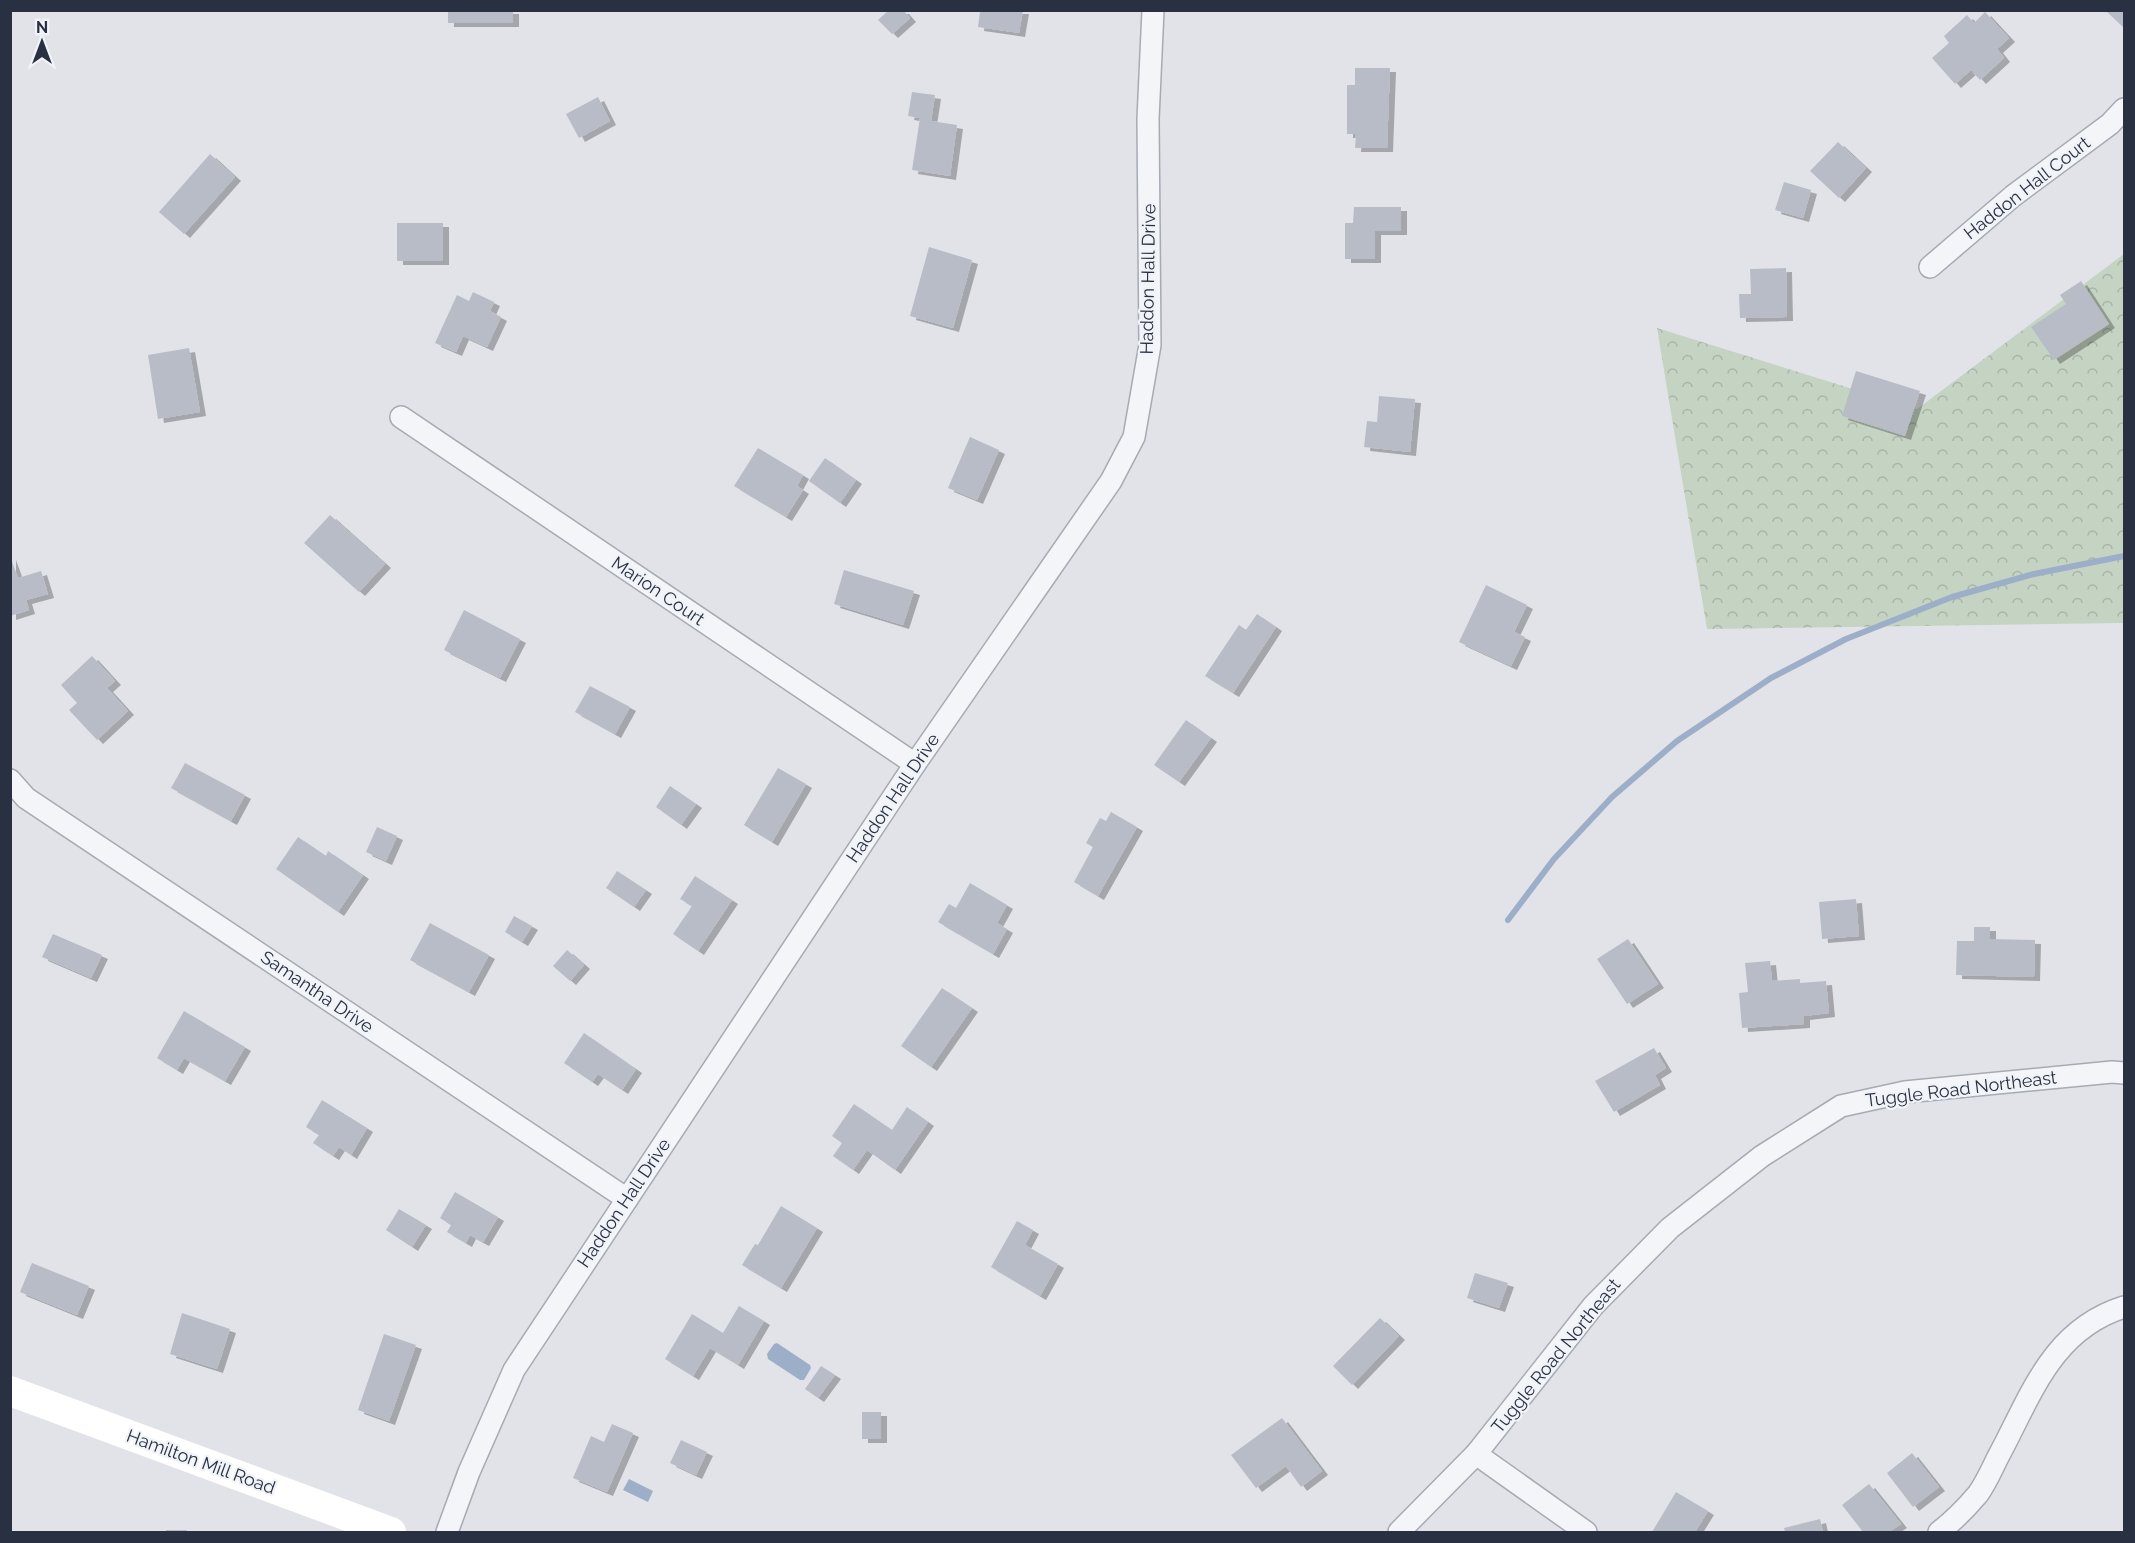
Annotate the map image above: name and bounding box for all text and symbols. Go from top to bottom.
north arrow [12,12,72,72]
text: N [36,18,48,37]
street label: Haddon Hall Court [1959,132,2094,243]
street label: Haddon Hall Drive [1136,203,1159,355]
street label: Marion Court [608,552,709,629]
street label: Haddon Hall Drive [842,729,944,866]
street label: Samantha Drive [257,946,378,1037]
street label: Tuggle Road Northeast [1864,1066,2058,1111]
street label: Haddon Hall Drive [573,1134,675,1271]
street label: Tuggle Road Northeast [1487,1274,1624,1437]
street label: Hamilton Mill Road [124,1425,278,1498]

